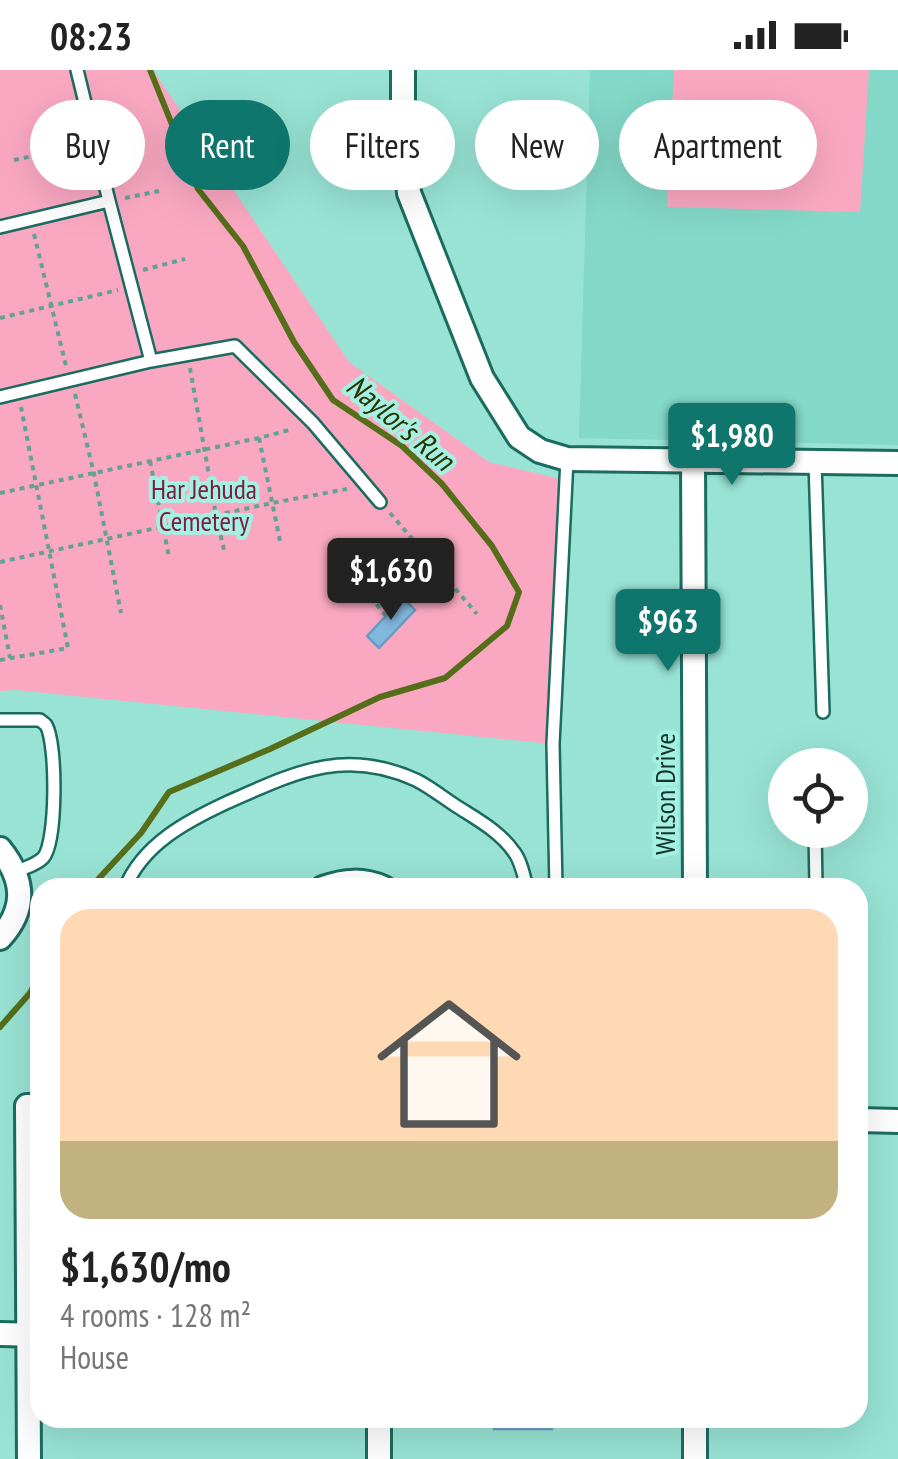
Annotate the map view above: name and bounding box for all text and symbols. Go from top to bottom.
text: 08:23 [50,11,132,60]
chip: Buy [30,100,145,190]
chip: Rent [165,100,290,190]
chip: Filters [310,100,455,190]
chip: New [475,100,599,190]
chip: Apartment [619,100,817,190]
water label: Naylor's Run [339,366,464,479]
pin: $1,980 [651,403,813,488]
text: $1,980 [690,414,774,456]
park label: Har Jehuda Cemetery [151,470,257,539]
pin: $1,630 [310,538,472,623]
text: $1,630 [349,549,433,591]
pin: $963 [609,589,727,674]
text: $963 [637,600,699,642]
street label: Wilson Drive [646,733,683,855]
map controls [768,748,868,848]
button: locate [768,748,868,848]
icon: home [359,974,539,1154]
text: $1,630/mo [60,1239,231,1294]
text: 4 rooms · 128 m² [60,1294,251,1336]
text: House [60,1336,129,1378]

